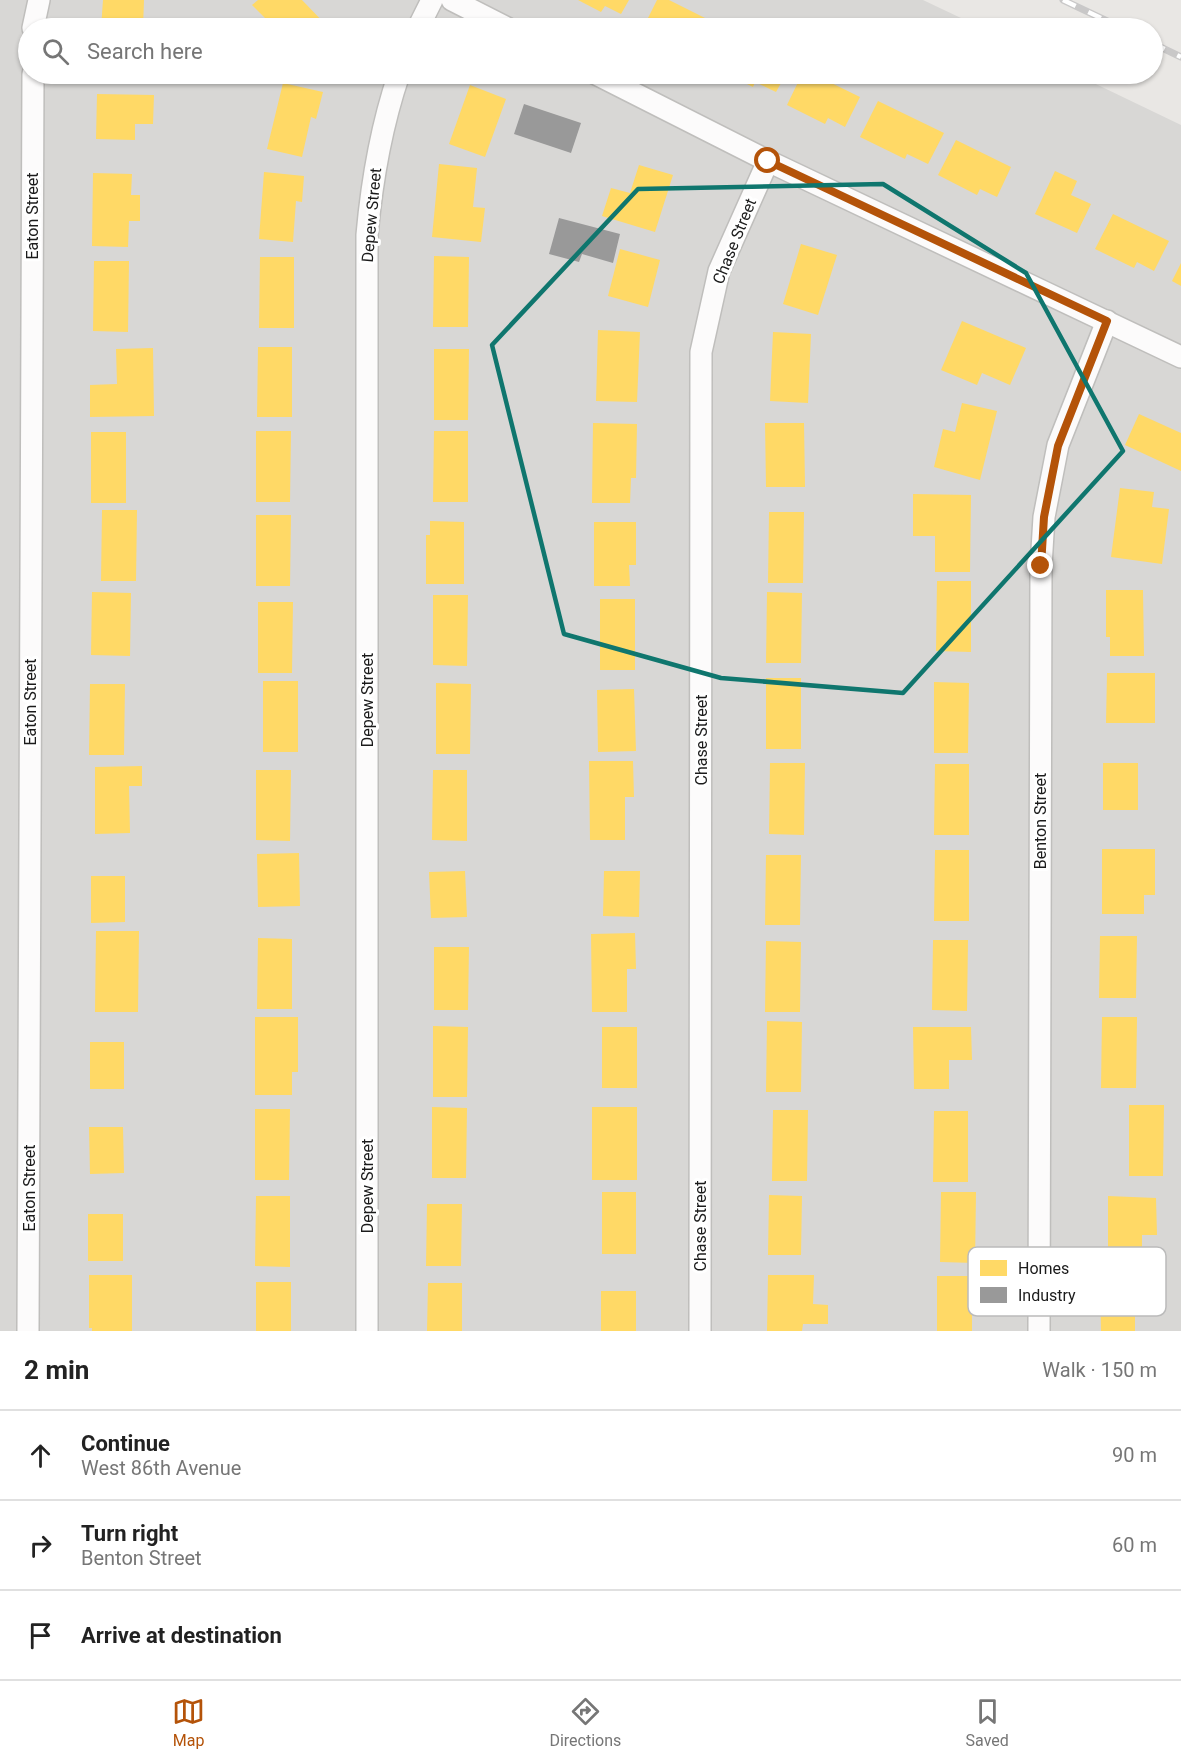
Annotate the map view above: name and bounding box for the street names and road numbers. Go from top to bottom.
street label: Depew Street [358,167,385,263]
street label: Eaton Street [23,172,42,260]
street label: Chase Street [709,196,760,287]
street label: Depew Street [358,653,377,747]
street label: Eaton Street [21,658,40,746]
street label: Chase Street [692,695,711,785]
street label: Benton Street [1031,773,1050,869]
street label: Depew Street [358,1139,377,1233]
street label: Eaton Street [20,1144,39,1232]
street label: Chase Street [691,1181,710,1271]

